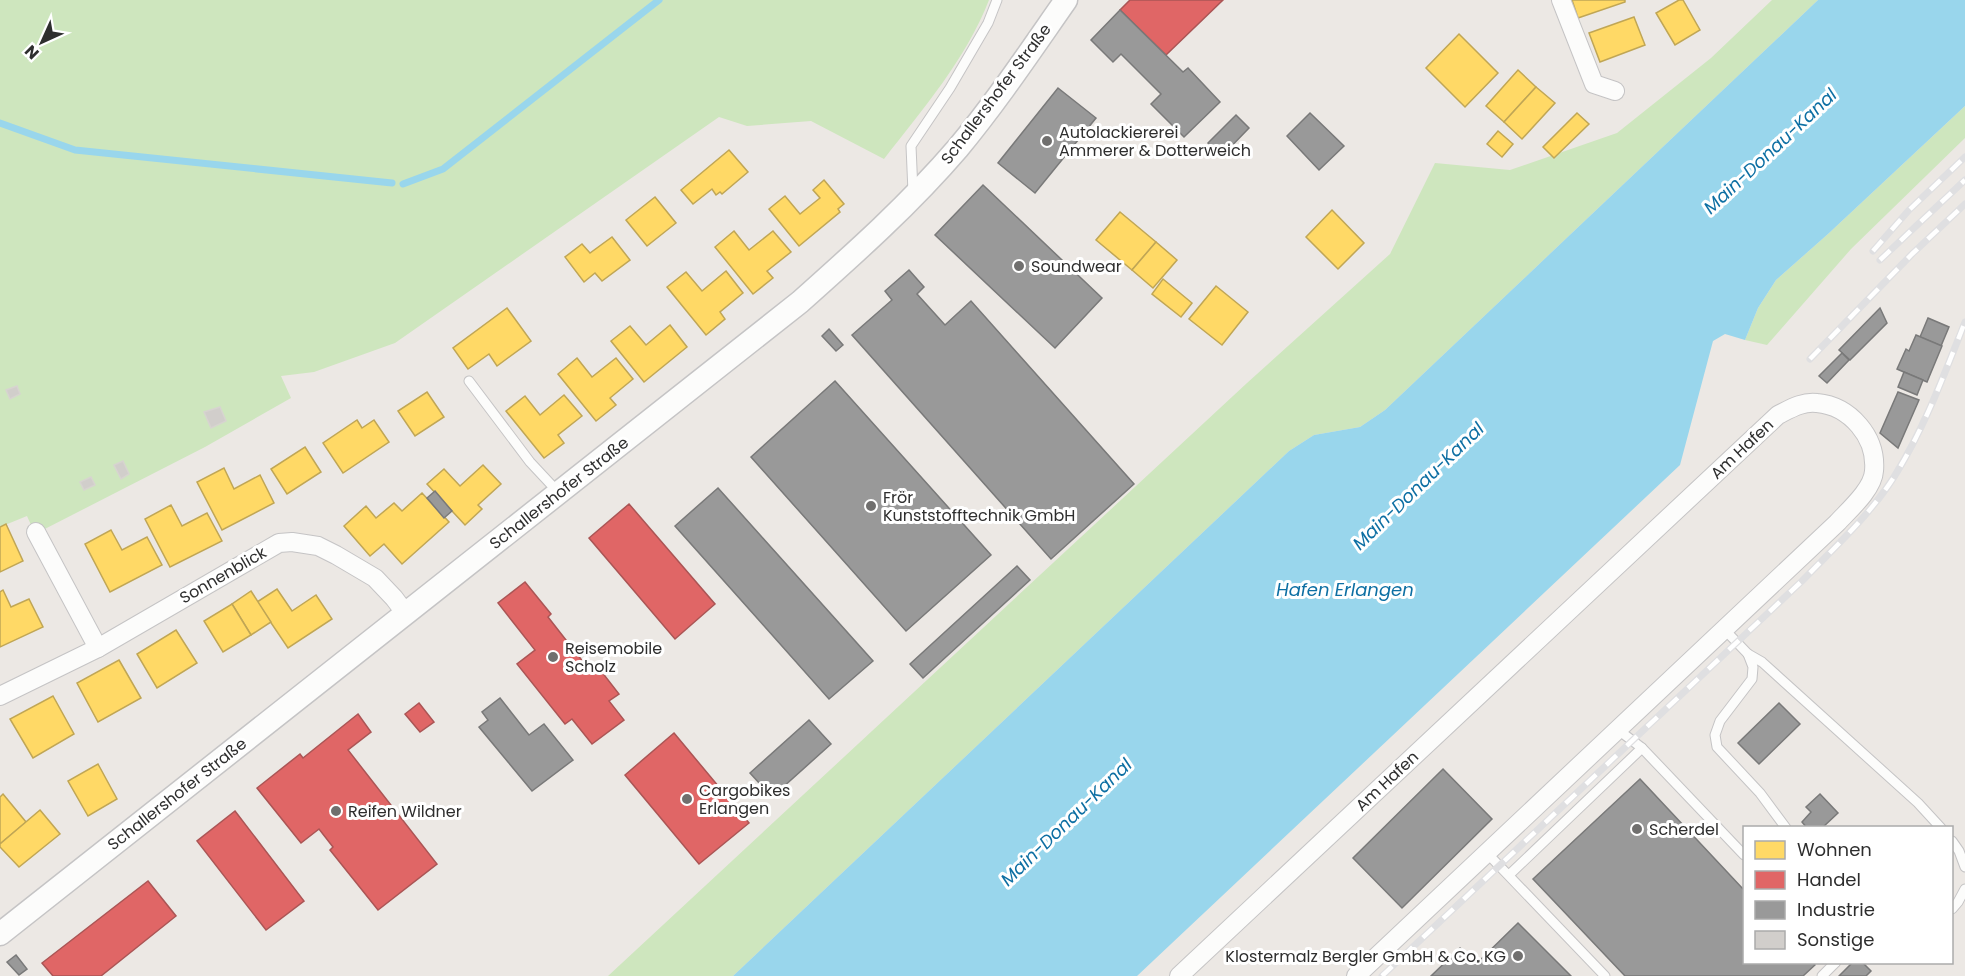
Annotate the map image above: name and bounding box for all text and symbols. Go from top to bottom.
north arrow [12,12,72,72]
street label: Schallershofer Straße [935,19,1057,169]
text: N [19,40,44,65]
water label: Main-Donau-Kanal [1698,82,1843,219]
place label: Autolackiererei Ammerer & Dotterweich [1059,121,1251,162]
marker: Autolackiererei Ammerer & Dotterweich [1040,134,1054,148]
place label: Soundwear [1031,255,1122,278]
marker: Soundwear [1012,259,1026,273]
street label: Am Hafen [1705,414,1779,484]
water label: Main-Donau-Kanal [1347,416,1490,555]
street label: Schallershofer Straße [485,431,634,555]
place label: Frör Kunststofftechnik GmbH [883,486,1075,527]
marker: Frör Kunststofftechnik GmbH [864,499,878,513]
street label: Sonnenblick [175,540,271,609]
water label: Hafen Erlangen [1276,577,1414,602]
place label: Reisemobile Scholz [565,637,662,678]
marker: Reisemobile Scholz [546,650,560,664]
street label: Schallershofer Straße [103,732,252,856]
street label: Am Hafen [1350,746,1424,816]
water label: Main-Donau-Kanal [995,752,1138,891]
place label: Cargobikes Erlangen [699,779,790,820]
marker: Cargobikes Erlangen [680,792,694,806]
place label: Reifen Wildner [348,800,462,823]
marker: Reifen Wildner [329,804,343,818]
place label: Scherdel [1649,818,1719,841]
marker: Scherdel [1630,822,1644,836]
legend [1743,826,1953,964]
text: Wohnen [1797,837,1872,862]
text: Handel [1797,867,1861,892]
text: Industrie [1797,897,1875,922]
text: Sonstige [1797,927,1874,952]
place label: Klostermalz Bergler GmbH & Co. KG [1225,945,1506,968]
marker: Klostermalz Bergler GmbH & Co. KG [1511,949,1525,963]

